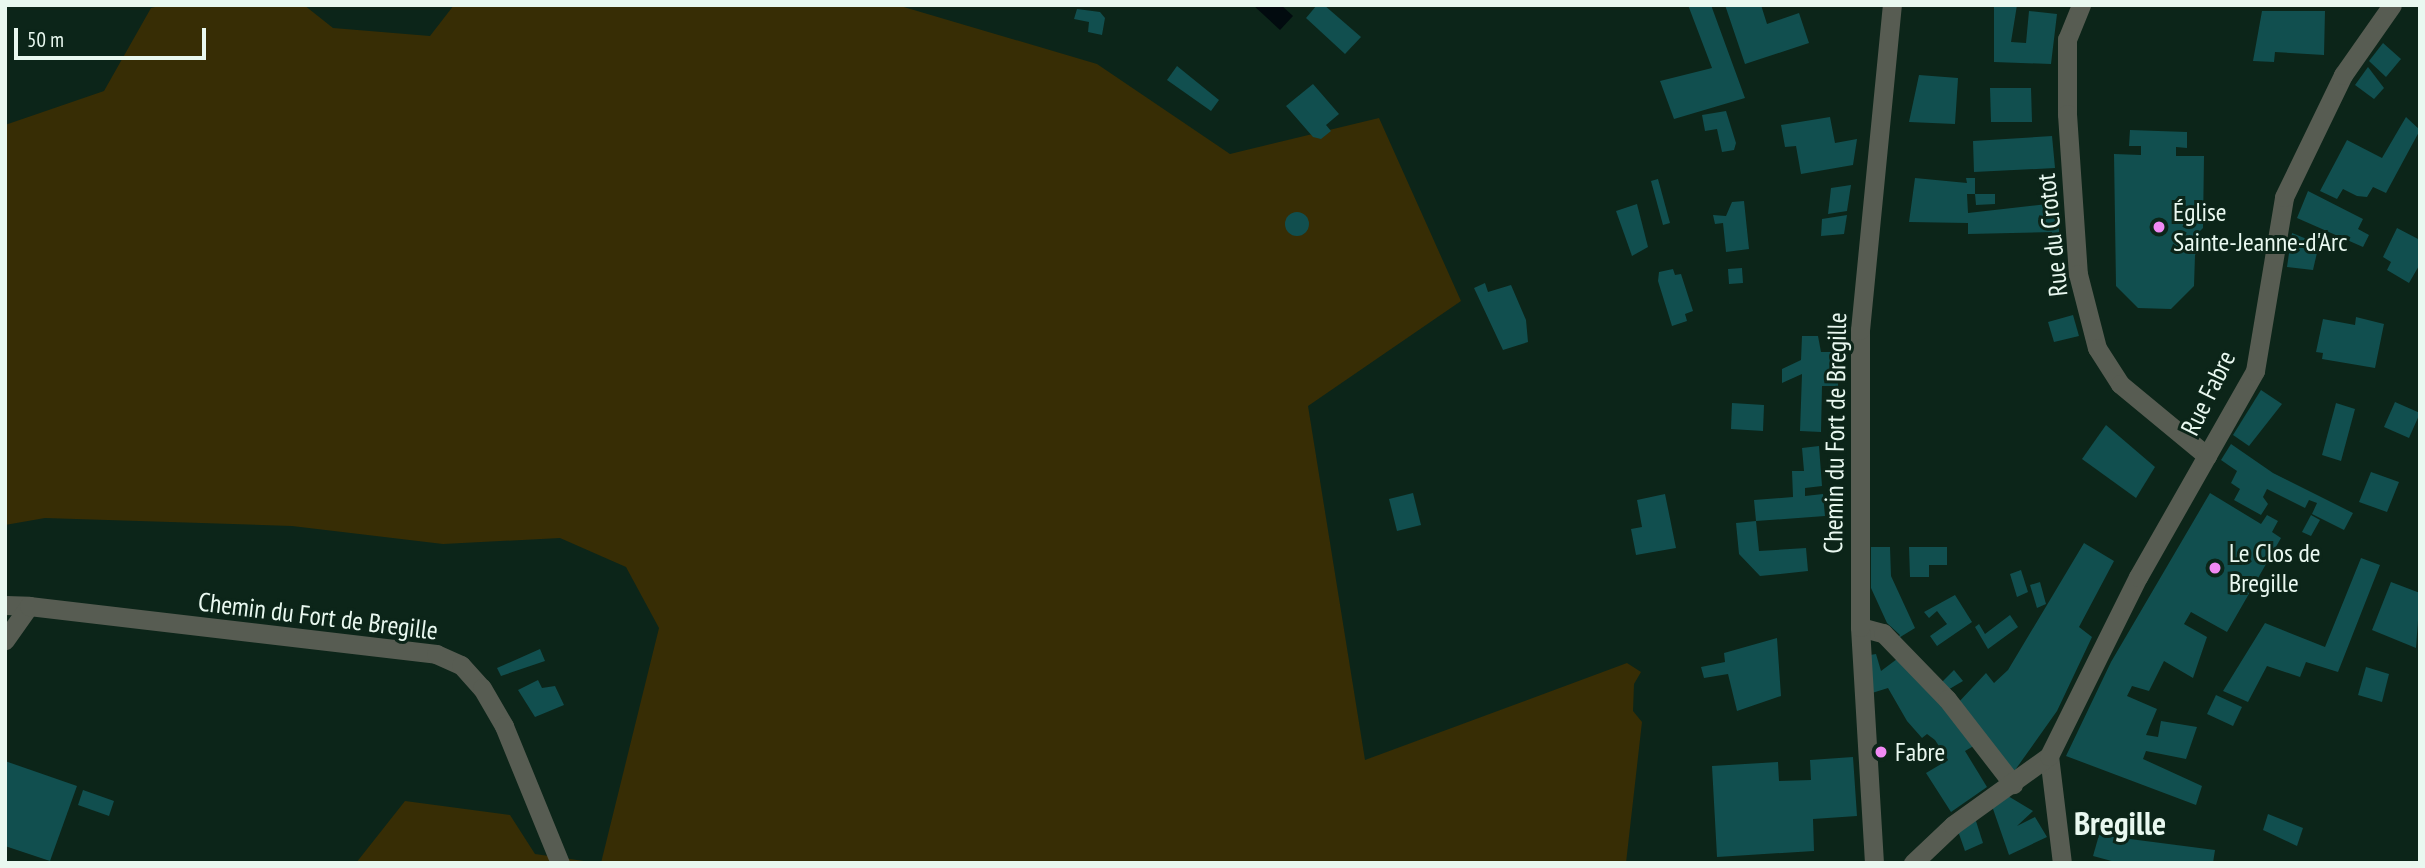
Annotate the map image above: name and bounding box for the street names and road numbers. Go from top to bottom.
street label: Rue du Crotot [2030,172,2074,298]
street label: Chemin du Fort de Bregille [1817,312,1853,554]
street label: Rue Fabre [2174,346,2242,440]
street label: Chemin du Fort de Bregille [196,586,440,646]

